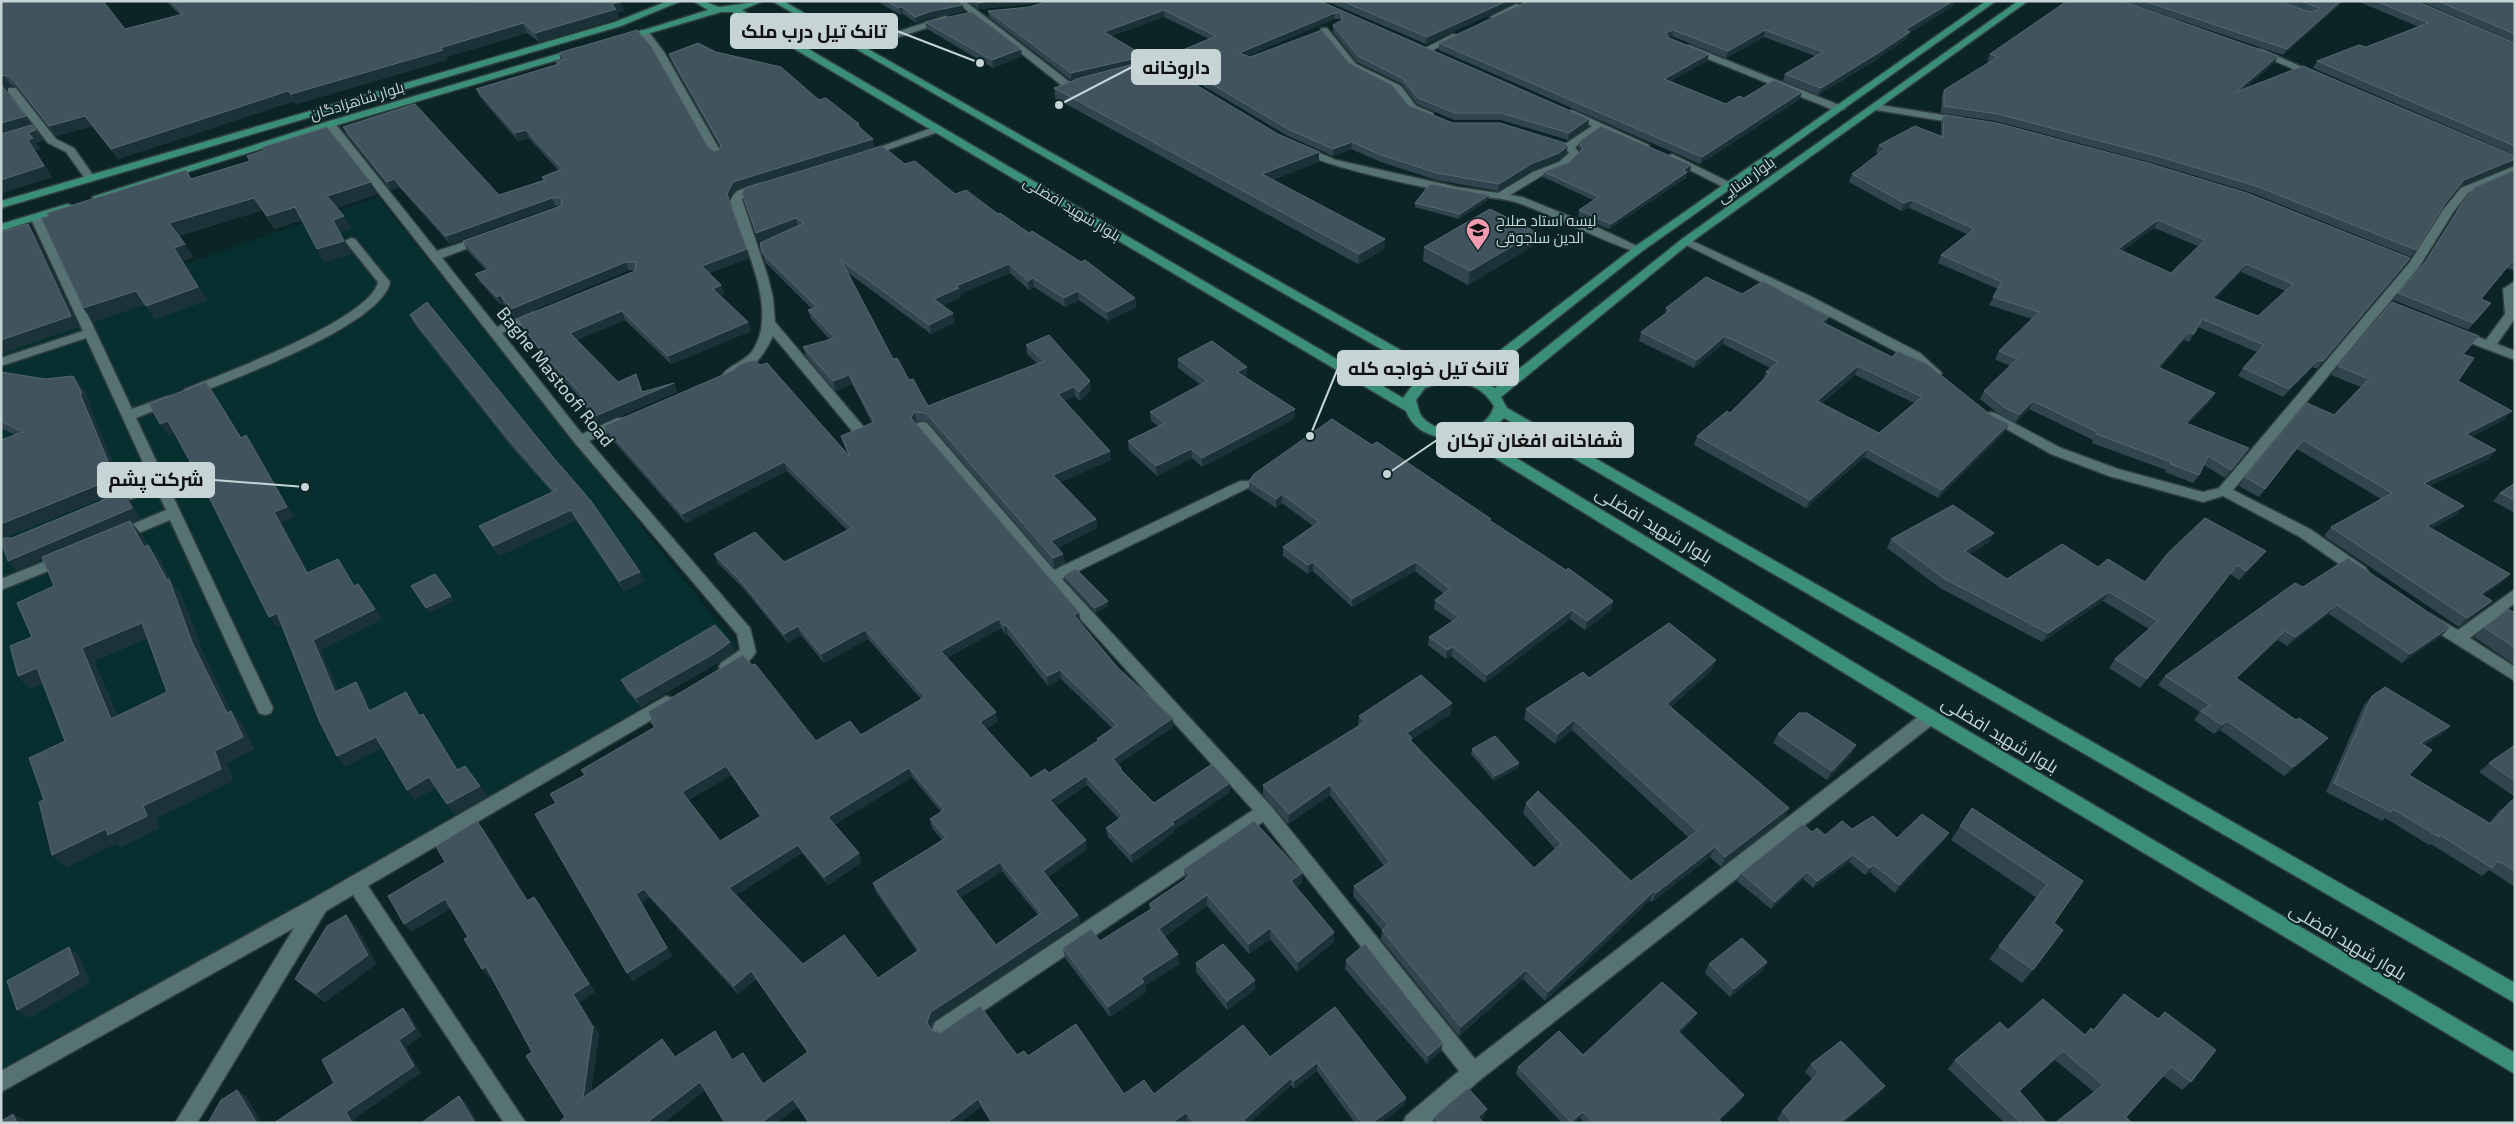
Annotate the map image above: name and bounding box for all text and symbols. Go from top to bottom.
callout: تانک تیل درب ملک [731,14,897,48]
text: تانک تیل درب ملک [741,19,888,43]
callout: داروخانه [1132,50,1220,84]
text: داروخانه [1142,55,1210,79]
street label: بلوار شاهزادگان [307,77,407,125]
street label: بلوار سنایی [1713,152,1779,208]
street label: بلوار شهید افضلی [1019,172,1125,246]
place label: لیسه استاد صلاح الدین سلجوقی [1496,211,1596,248]
school or university icon: لیسه استاد صلاح الدین سلجوقی [1465,217,1491,251]
street label: Baghe Mastoofi Road [493,302,619,451]
callout: تانک تیل خواجه کله [1338,351,1518,385]
text: تانک تیل خواجه کله [1348,356,1509,380]
callout: شفاخانه افغان ترکان [1437,423,1633,457]
text: شفاخانه افغان ترکان [1447,428,1623,452]
callout: شرکت پشم [98,463,214,497]
text: شرکت پشم [108,467,204,493]
street label: بلوار شهید افضلی [1592,481,1717,569]
street label: بلوار شهید افضلی [1938,691,2063,779]
street label: بلوار شهید افضلی [2286,898,2411,986]

